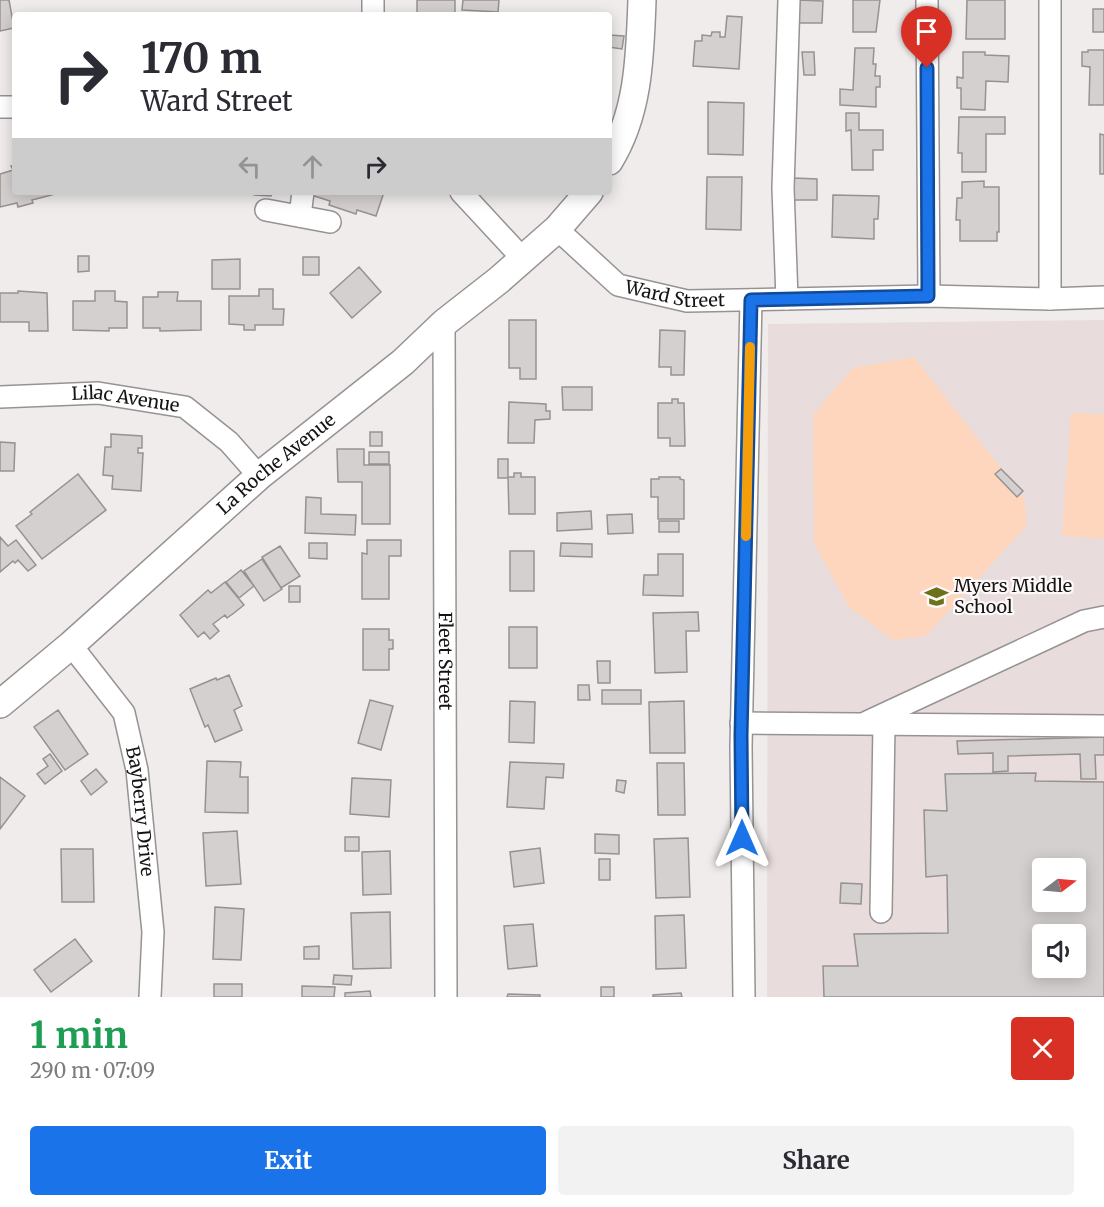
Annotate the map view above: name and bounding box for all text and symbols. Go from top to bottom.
pin [901,6,952,68]
icon: arrive [910,15,943,48]
text: 170 m [141,32,262,84]
icon: right [42,36,120,114]
text: Ward Street [141,84,293,118]
icon: left [233,150,266,183]
icon: ahead [296,150,329,183]
icon: right [359,150,392,183]
street label: Ward Street [622,275,725,312]
street label: Lilac Avenue [71,381,181,417]
street label: La Roche Avenue [212,408,340,519]
place label: Myers Middle School [954,574,1072,618]
school or university icon: Myers Middle School [923,583,949,609]
street label: Fleet Street [434,612,457,710]
street label: Bayberry Drive [121,744,159,877]
position arrow [710,806,774,870]
north arrow [1032,858,1086,912]
map controls [1032,858,1086,978]
button: sound [1032,924,1086,978]
text: 1 min [30,1013,128,1058]
button: close [1011,1017,1074,1080]
text: 290 m · 07:09 [30,1058,155,1083]
button: Exit [30,1126,546,1195]
button: Share [558,1126,1074,1195]

